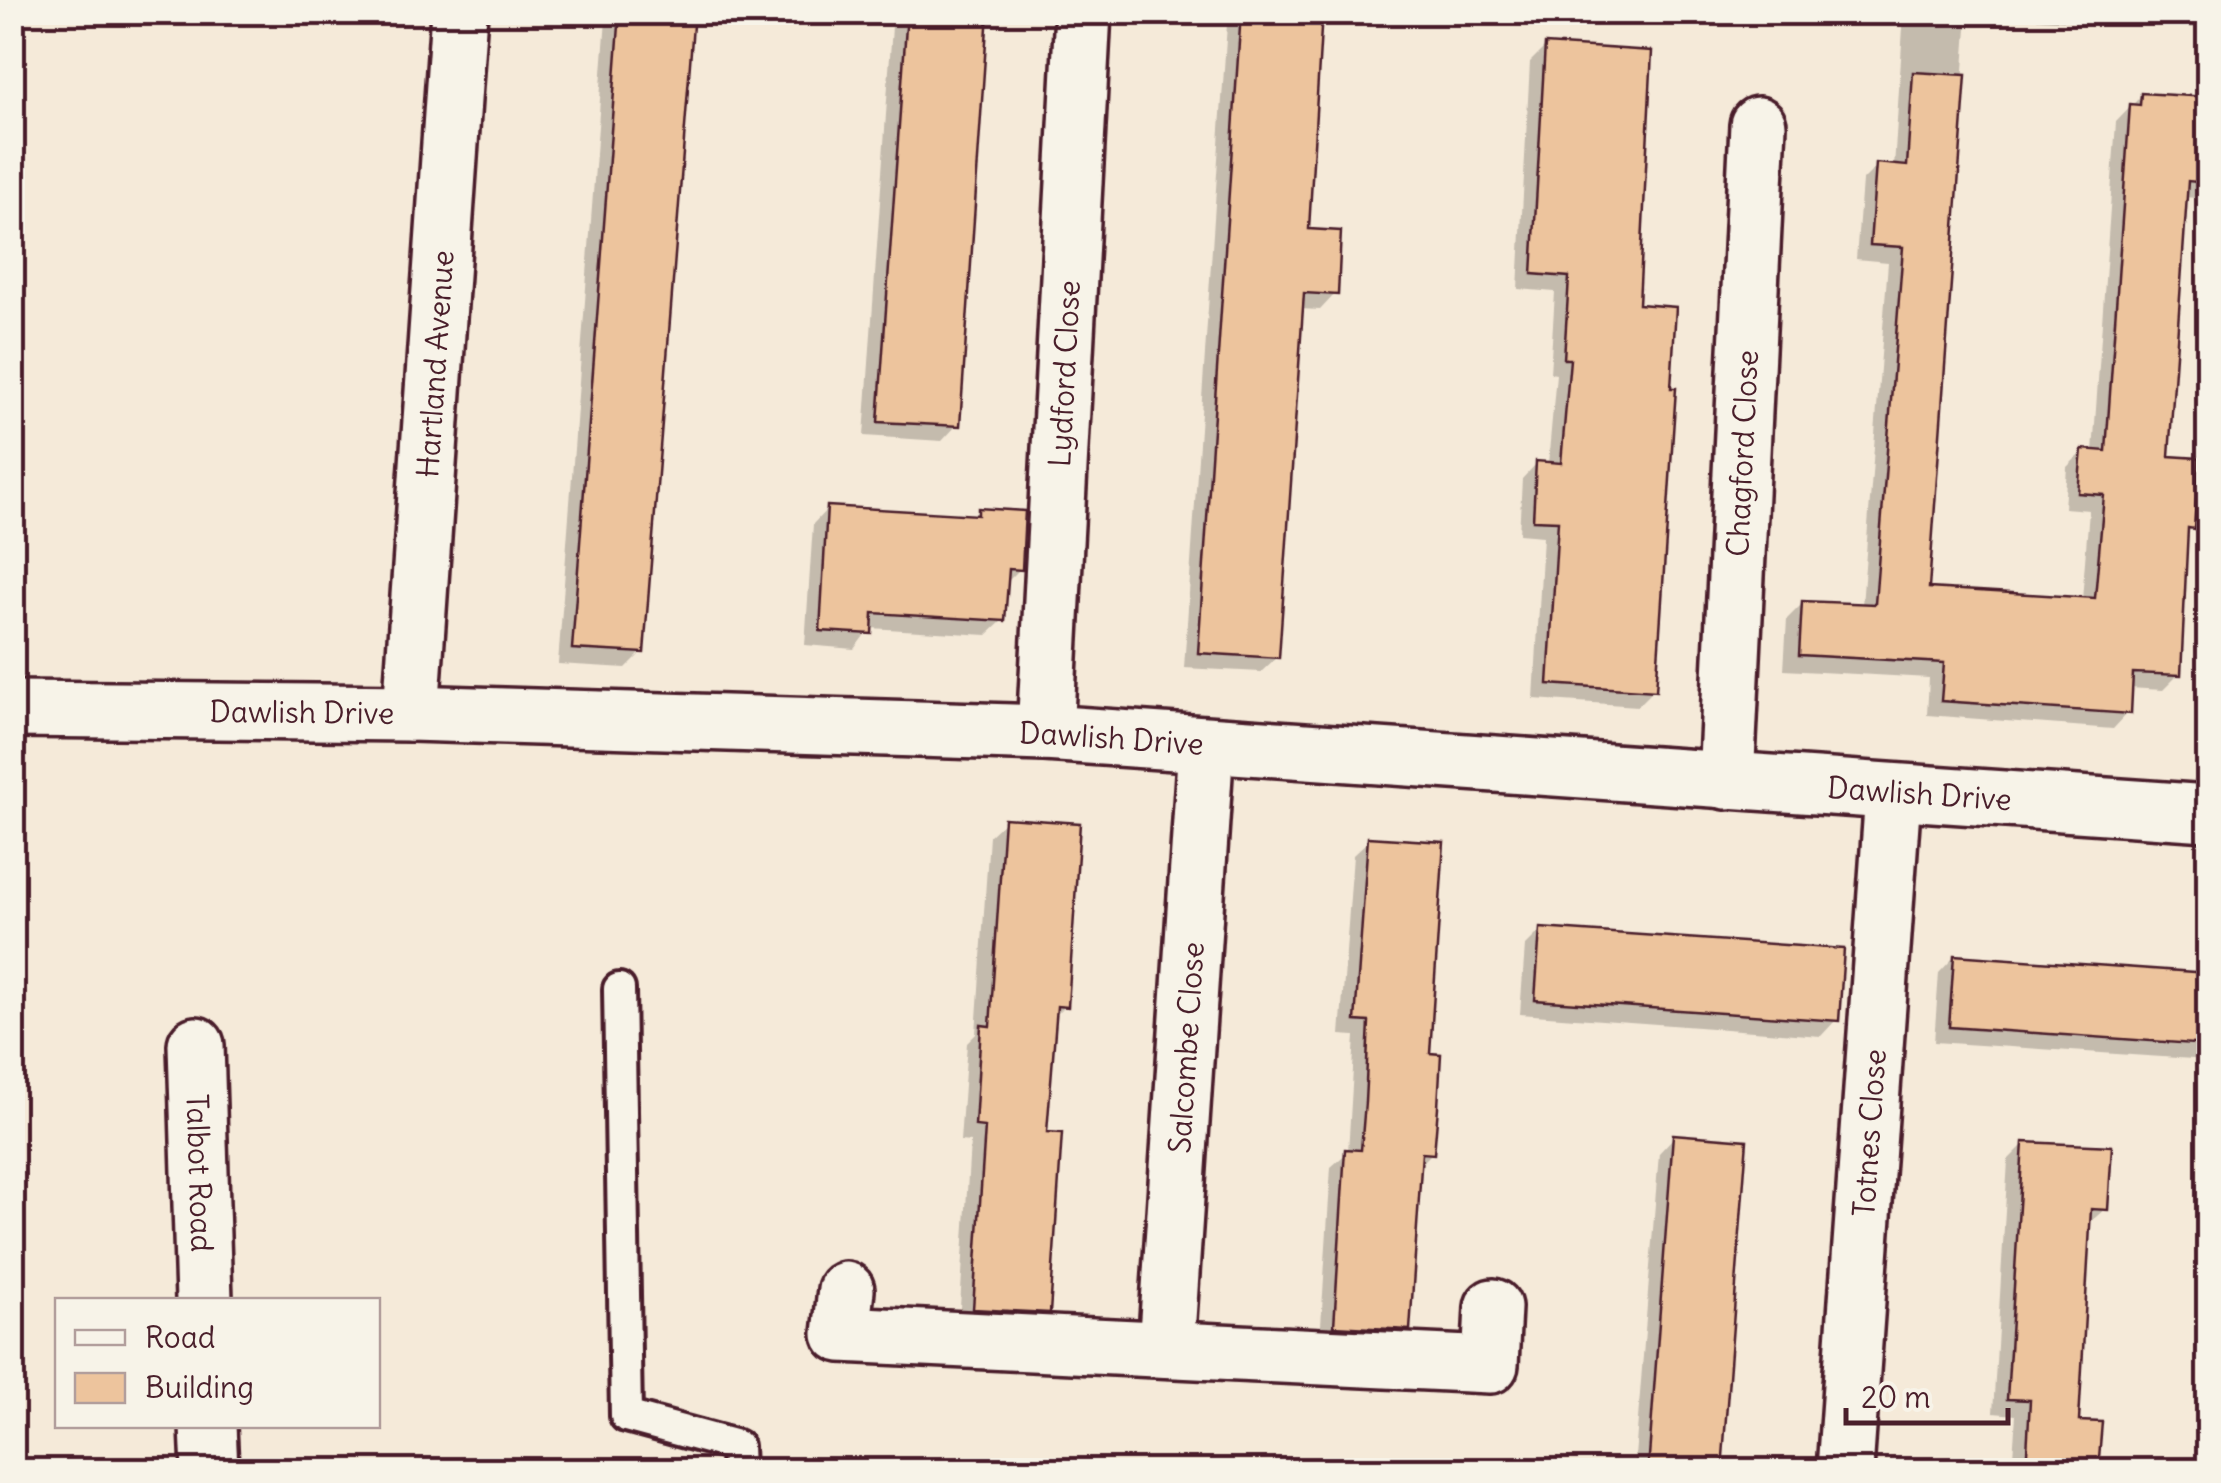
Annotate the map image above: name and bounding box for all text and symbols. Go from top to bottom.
street label: Hartland Avenue [408,249,462,479]
street label: Lydford Close [1040,279,1088,468]
street label: Chagford Close [1718,349,1766,558]
street label: Dawlish Drive [210,692,394,732]
street label: Dawlish Drive [1019,713,1205,763]
street label: Dawlish Drive [1826,768,2013,818]
street label: Salcombe Close [1160,941,1212,1155]
street label: Totnes Close [1844,1048,1894,1218]
street label: Talbot Road [179,1093,221,1253]
legend [55,1298,380,1428]
text: Road [145,1318,215,1356]
scale bar [1846,1363,2008,1425]
text: Building [145,1368,254,1406]
text: 20 m [1861,1378,1931,1416]

